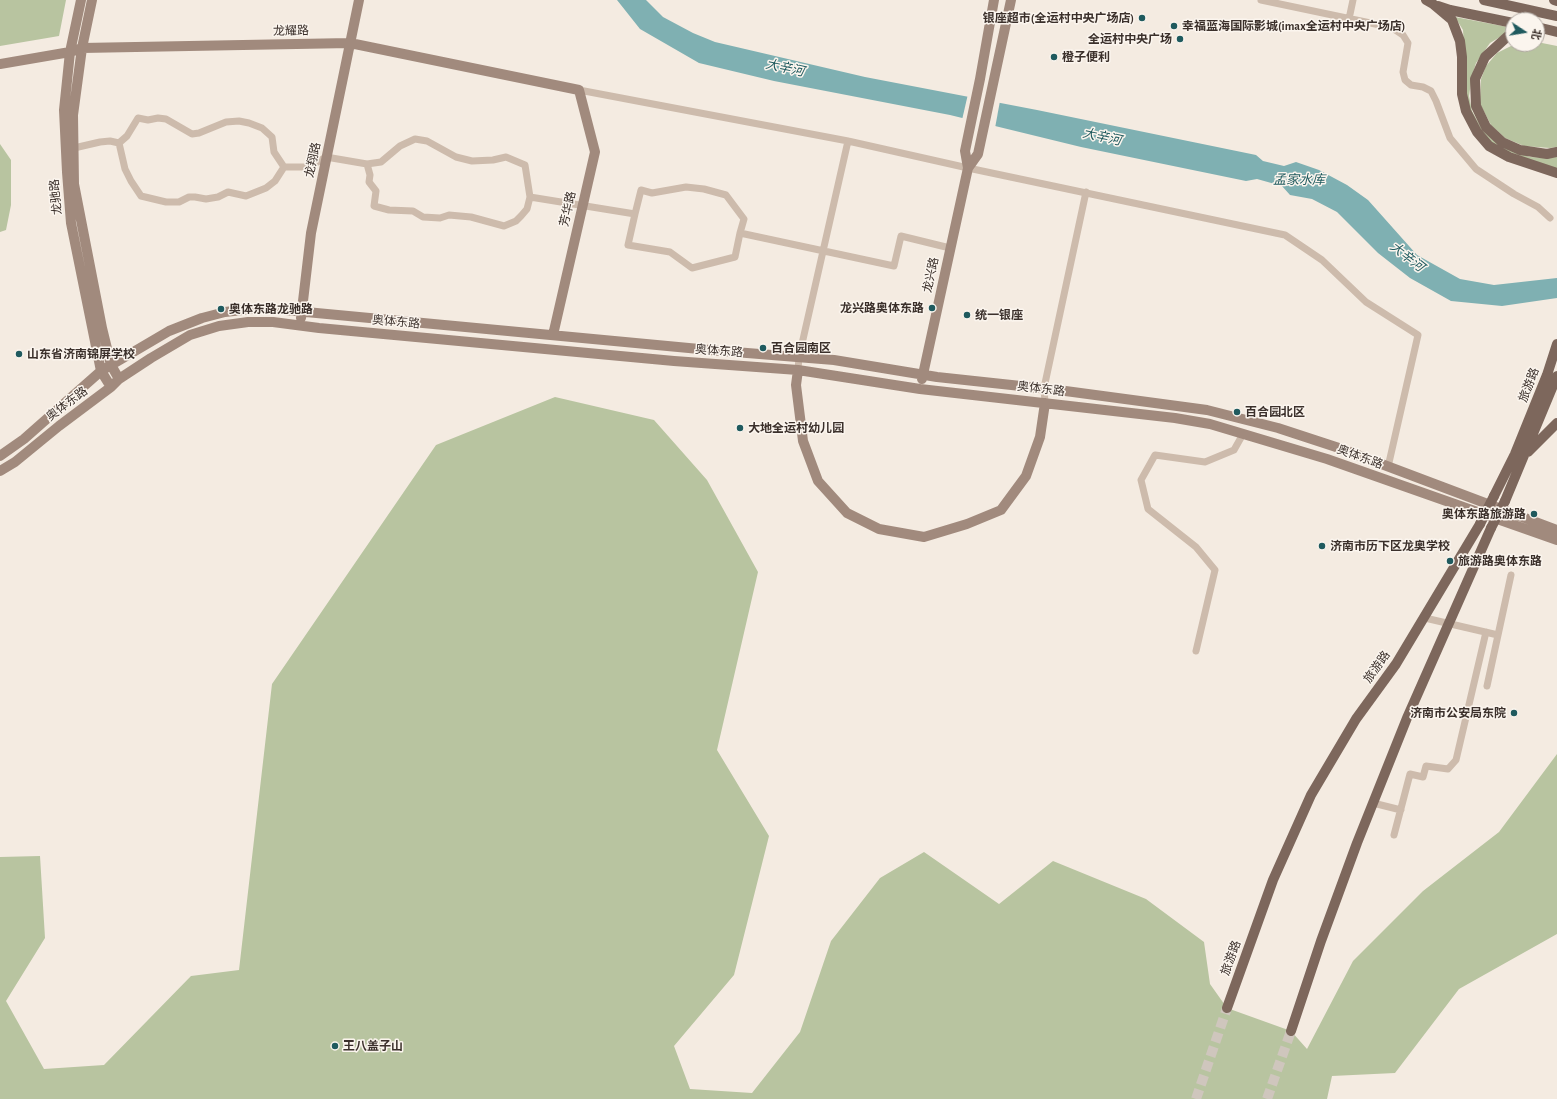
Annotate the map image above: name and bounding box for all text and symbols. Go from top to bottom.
place label: 银座超市(全运村中央广场店) [983,11,1134,25]
north arrow [1505,12,1545,52]
marker: 银座超市(全运村中央广场店) [1137,13,1147,23]
place label: 幸福蓝海国际影城(imax全运村中央广场店) [1182,19,1405,33]
marker: 幸福蓝海国际影城(imax全运村中央广场店) [1169,21,1179,31]
street label: 龙耀路 [273,23,309,39]
text: 北 [1530,28,1543,41]
place label: 全运村中央广场 [1088,32,1172,46]
marker: 全运村中央广场 [1175,34,1185,44]
place label: 橙子便利 [1062,50,1110,64]
marker: 橙子便利 [1049,52,1059,62]
water label: 大辛河 [764,56,806,80]
water label: 大辛河 [1081,125,1123,149]
street label: 龙翔路 [302,141,324,179]
water label: 孟家水库 [1273,172,1325,188]
street label: 龙驰路 [47,178,65,216]
street label: 芳华路 [557,190,579,228]
water label: 大辛河 [1387,239,1427,275]
street label: 龙兴路 [920,256,942,294]
place label: 龙兴路奥体东路 [840,301,924,315]
place label: 奥体东路龙驰路 [229,302,313,316]
marker: 龙兴路奥体东路 [927,303,937,313]
marker: 奥体东路龙驰路 [216,304,226,314]
place label: 统一银座 [975,308,1023,322]
marker: 统一银座 [962,310,972,320]
street label: 奥体东路 [371,313,421,331]
place label: 百合园南区 [771,341,831,355]
street label: 奥体东路 [695,342,743,360]
marker: 百合园南区 [758,343,768,353]
place label: 山东省济南锦屏学校 [27,347,135,361]
marker: 山东省济南锦屏学校 [14,349,24,359]
street label: 旅游路 [1516,366,1542,404]
street label: 奥体东路 [1016,379,1066,399]
street label: 奥体东路 [43,384,91,424]
place label: 百合园北区 [1245,405,1305,419]
marker: 百合园北区 [1232,407,1242,417]
place label: 大地全运村幼儿园 [748,421,844,435]
marker: 大地全运村幼儿园 [735,423,745,433]
street label: 奥体东路 [1335,442,1385,472]
place label: 奥体东路旅游路 [1442,507,1526,521]
marker: 奥体东路旅游路 [1529,509,1539,519]
place label: 济南市历下区龙奥学校 [1330,539,1450,553]
marker: 济南市历下区龙奥学校 [1317,541,1327,551]
place label: 旅游路奥体东路 [1458,554,1542,568]
marker: 旅游路奥体东路 [1445,556,1455,566]
street label: 旅游路 [1361,648,1393,686]
place label: 济南市公安局东院 [1410,706,1506,720]
marker: 济南市公安局东院 [1509,708,1519,718]
street label: 旅游路 [1218,939,1244,977]
place label: 王八盖子山 [343,1039,403,1053]
marker: 王八盖子山 [330,1041,340,1051]

